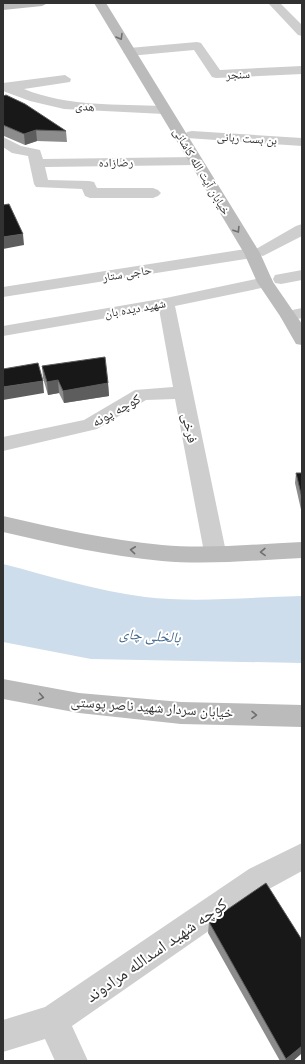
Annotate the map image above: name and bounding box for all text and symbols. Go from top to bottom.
one-way arrow [115,33,122,40]
street label: سنجر [225,66,250,82]
street label: هدی [75,98,95,114]
street label: خیابان آیت الله کاشانی [170,125,234,218]
street label: بن بست ربانی [216,128,278,148]
street label: رضازاده [99,154,134,170]
one-way arrow [233,226,240,233]
street label: حاجی ستار [100,262,153,285]
street label: شهید دیده بان [103,295,167,321]
street label: کوچه پونه [89,389,144,431]
street label: فرخی [178,411,202,445]
one-way arrow [130,546,136,555]
one-way arrow [260,548,266,556]
water label: بالخلی چای [119,623,182,647]
one-way arrow [38,692,44,701]
street label: خیابان سردار شهید ناصر پوستی [70,692,234,722]
one-way arrow [251,710,257,719]
street label: کوچه شهید اسدالله مرادوند [81,894,231,1007]

